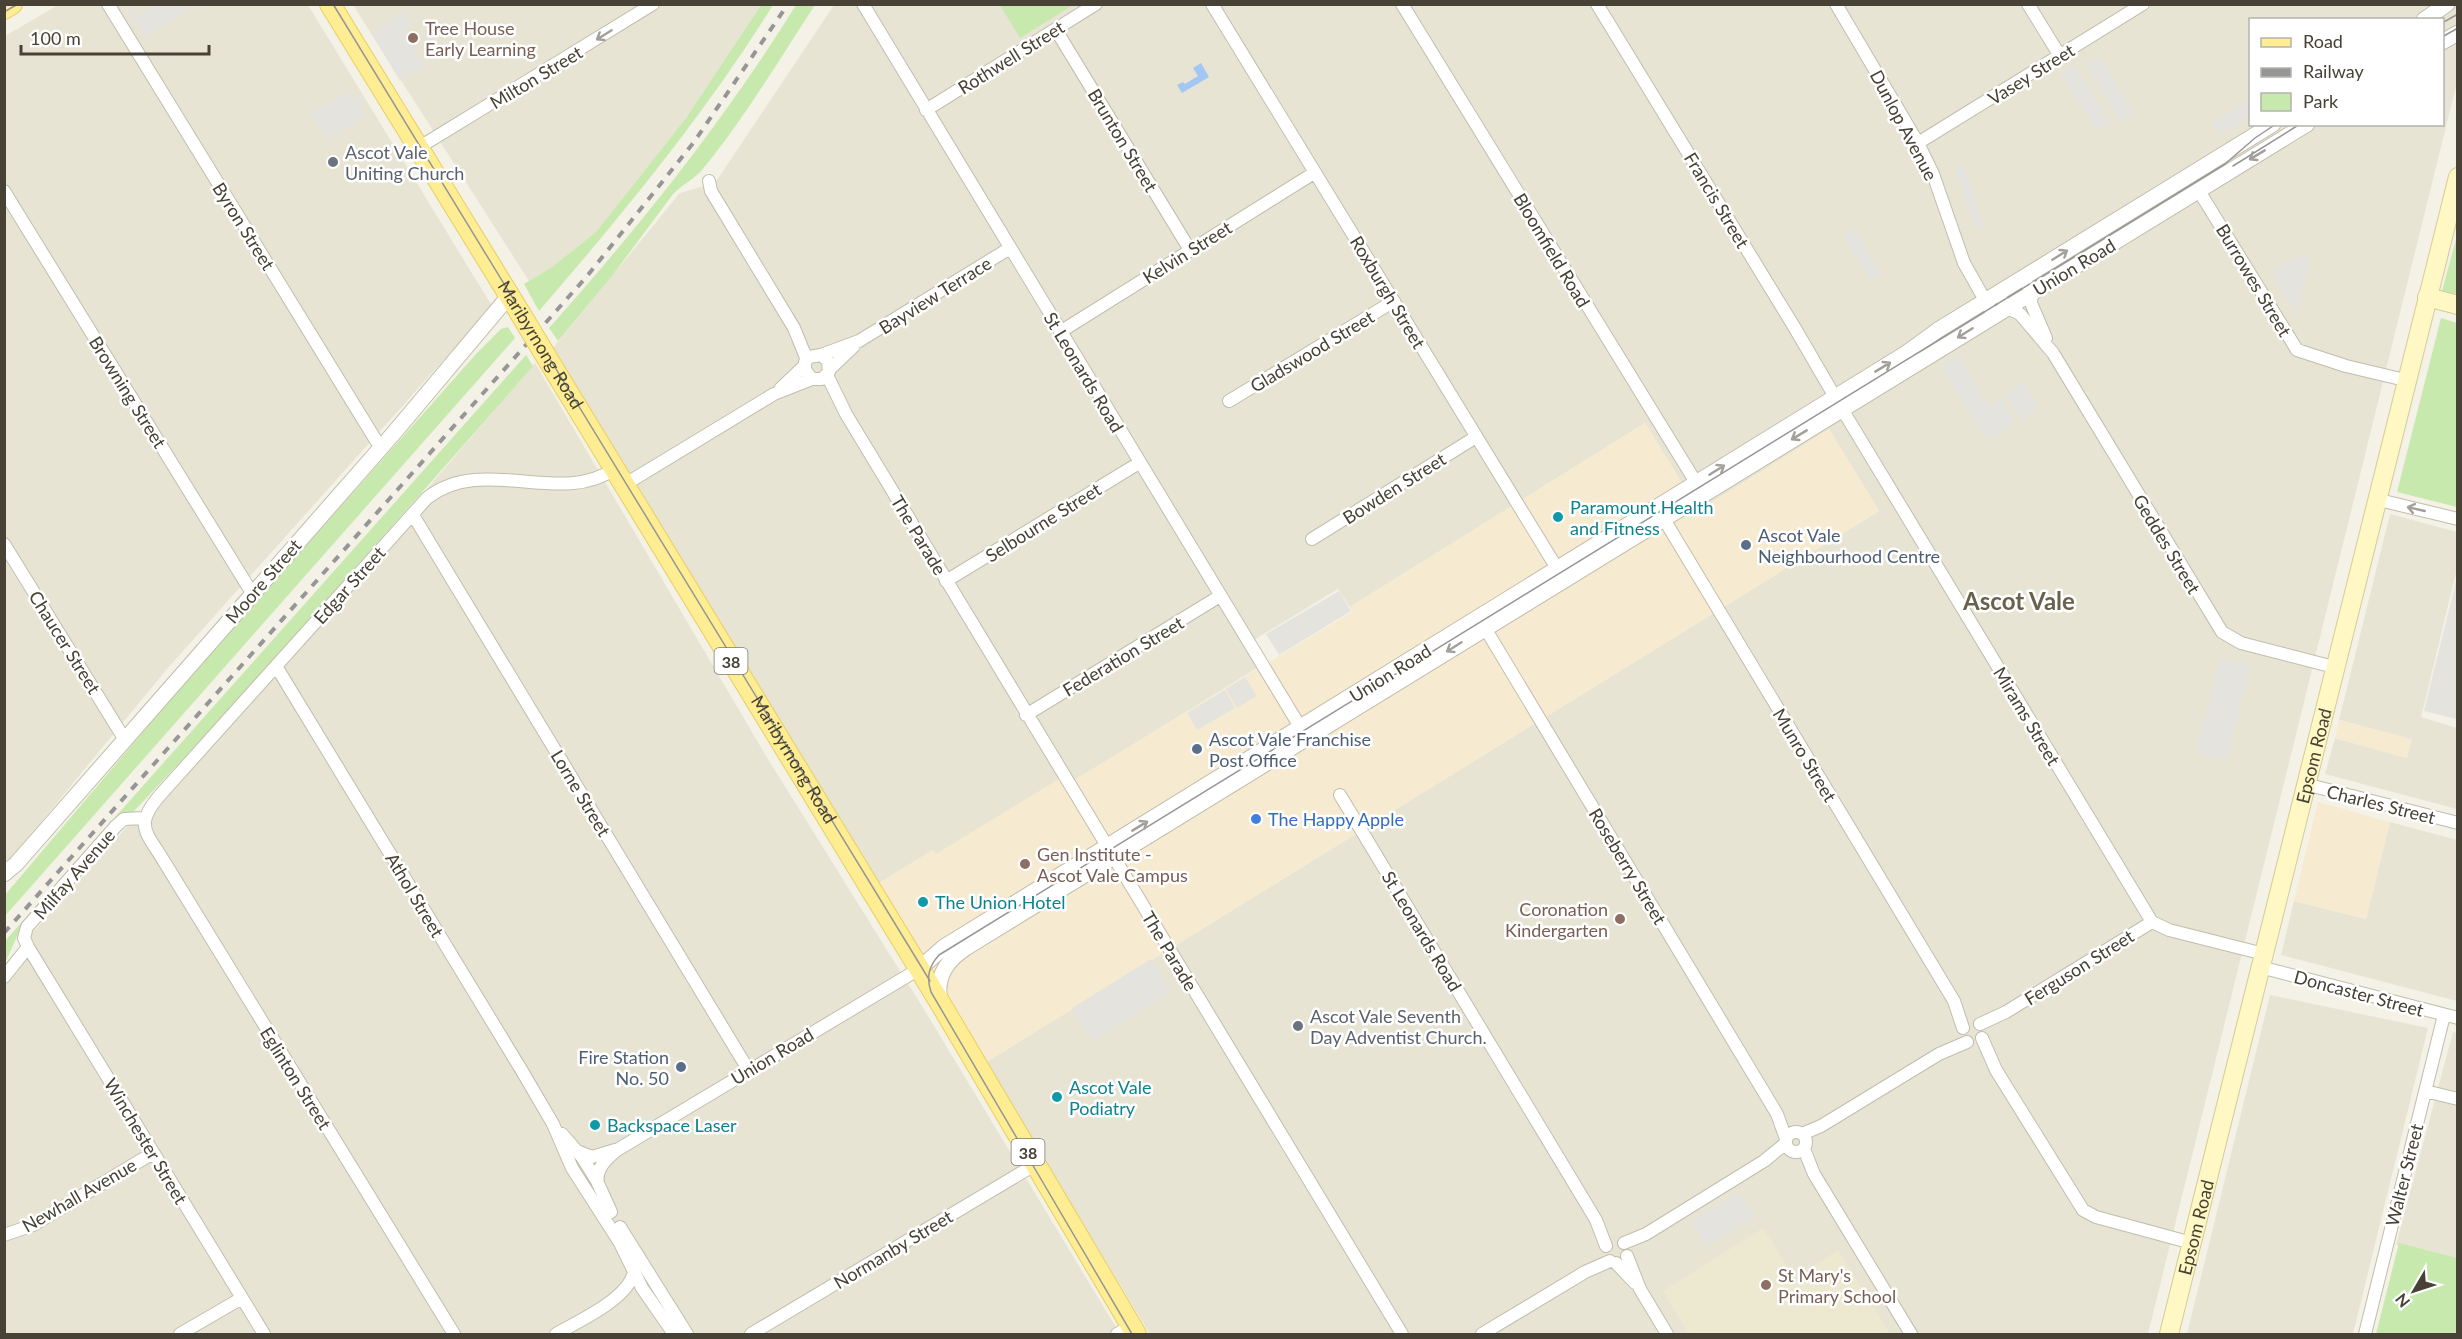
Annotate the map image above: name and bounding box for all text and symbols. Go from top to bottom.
street label: Rothwell Street [954,15,1069,98]
place label: Tree House Early Learning [425,17,536,60]
scale bar [21,18,208,56]
legend [2249,18,2444,126]
text: 100 m [30,27,81,49]
one-way arrow [596,30,613,42]
text: Road [2303,30,2343,52]
marker: Tree House Early Learning [406,31,420,45]
street label: Vasey Street [1984,38,2079,109]
street label: Milton Street [486,41,587,113]
text: Railway [2303,60,2364,82]
street label: Dunlop Avenue [1866,66,1942,184]
street label: Brunton Street [1084,84,1163,196]
text: Park [2303,90,2339,112]
place label: Ascot Vale Uniting Church [345,141,464,184]
street label: Francis Street [1680,148,1754,252]
one-way arrow [2249,149,2266,161]
marker: Ascot Vale Uniting Church [326,155,340,169]
street label: Byron Street [208,178,280,274]
street label: Bloomfield Road [1509,189,1595,311]
street label: Kelvin Street [1138,216,1236,288]
street label: Burrowes Street [2212,220,2297,341]
street label: Roxburgh Street [1346,232,1430,353]
street label: Union Road [2029,234,2119,300]
one-way arrow [2051,248,2068,260]
street label: Bayview Terrace [875,252,995,338]
street label: Maribyrnong Road [494,276,589,413]
street label: Gladswood Street [1246,305,1378,397]
street label: St Leonards Road [1039,308,1129,436]
one-way arrow [1957,328,1974,340]
street label: Browning Street [85,332,171,452]
one-way arrow [1874,361,1891,373]
one-way arrow [1791,430,1808,442]
street label: Bowden Street [1338,447,1450,528]
one-way arrow [1709,464,1726,477]
street label: Selbourne Street [981,477,1105,566]
street label: Geddes Street [2129,490,2206,598]
street label: The Parade [887,491,951,579]
place label: Paramount Health and Fitness [1570,496,1714,539]
one-way arrow [2407,503,2426,515]
marker: Paramount Health and Fitness [1551,510,1565,524]
place label: Ascot Vale Neighbourhood Centre [1758,524,1940,567]
street label: Moore Street [220,534,306,628]
marker: Ascot Vale Neighbourhood Centre [1739,538,1753,552]
street label: Edgar Street [309,541,390,628]
street label: Chaucer Street [25,586,106,698]
district label: Ascot Vale [1962,586,2075,615]
street label: Federation Street [1059,611,1188,701]
street label: Union Road [1345,639,1435,707]
one-way arrow [1446,642,1463,654]
road number: 38 [714,648,748,674]
street label: Mirams Street [1989,663,2065,770]
street label: Maribyrnong Road [747,691,842,827]
street label: Munro Street [1769,704,1842,806]
street label: Epsom Road [2291,706,2336,806]
place label: Ascot Vale Franchise Post Office [1209,728,1371,771]
marker: Ascot Vale Franchise Post Office [1190,742,1204,756]
street label: Lorne Street [547,746,616,841]
street label: Charles Street [2324,780,2438,828]
street label: Roseberry Street [1585,804,1672,929]
place label: The Happy Apple [1268,808,1404,830]
marker: The Happy Apple [1249,812,1263,826]
one-way arrow [1131,820,1148,832]
street label: Milfay Avenue [29,824,119,924]
place label: Gen Institute - Ascot Vale Campus [1037,843,1188,886]
street label: Athol Street [381,849,449,942]
marker: Gen Institute - Ascot Vale Campus [1018,857,1032,871]
street label: St Leonards Road [1377,867,1467,995]
place label: The Union Hotel [935,891,1066,913]
marker: The Union Hotel [916,895,930,909]
place label: Coronation Kindergarten [1505,898,1608,941]
street label: The Parade [1138,907,1202,995]
marker: Coronation Kindergarten [1613,912,1627,926]
street label: Ferguson Street [2020,924,2138,1009]
street label: Doncaster Street [2292,965,2427,1021]
place label: Ascot Vale Seventh Day Adventist Church. [1310,1005,1487,1048]
marker: Ascot Vale Seventh Day Adventist Church. [1291,1019,1305,1033]
street label: Eglinton Street [256,1023,337,1134]
street label: Union Road [727,1023,817,1089]
place label: Fire Station No. 50 [578,1046,669,1089]
marker: Fire Station No. 50 [674,1060,688,1074]
street label: Winchester Street [100,1074,193,1208]
place label: Ascot Vale Podiatry [1069,1076,1151,1119]
marker: Ascot Vale Podiatry [1050,1090,1064,1104]
place label: Backspace Laser [607,1114,737,1136]
marker: Backspace Laser [588,1118,602,1132]
street label: Walter Street [2381,1121,2427,1229]
road number: 38 [1012,1139,1044,1165]
street label: Newhall Avenue [18,1153,140,1237]
street label: Epsom Road [2173,1177,2218,1277]
street label: Normanby Street [830,1205,957,1293]
north arrow [2384,1261,2444,1321]
place label: St Mary's Primary School [1778,1264,1896,1307]
marker: St Mary's Primary School [1759,1278,1773,1292]
text: N [2391,1290,2413,1312]

